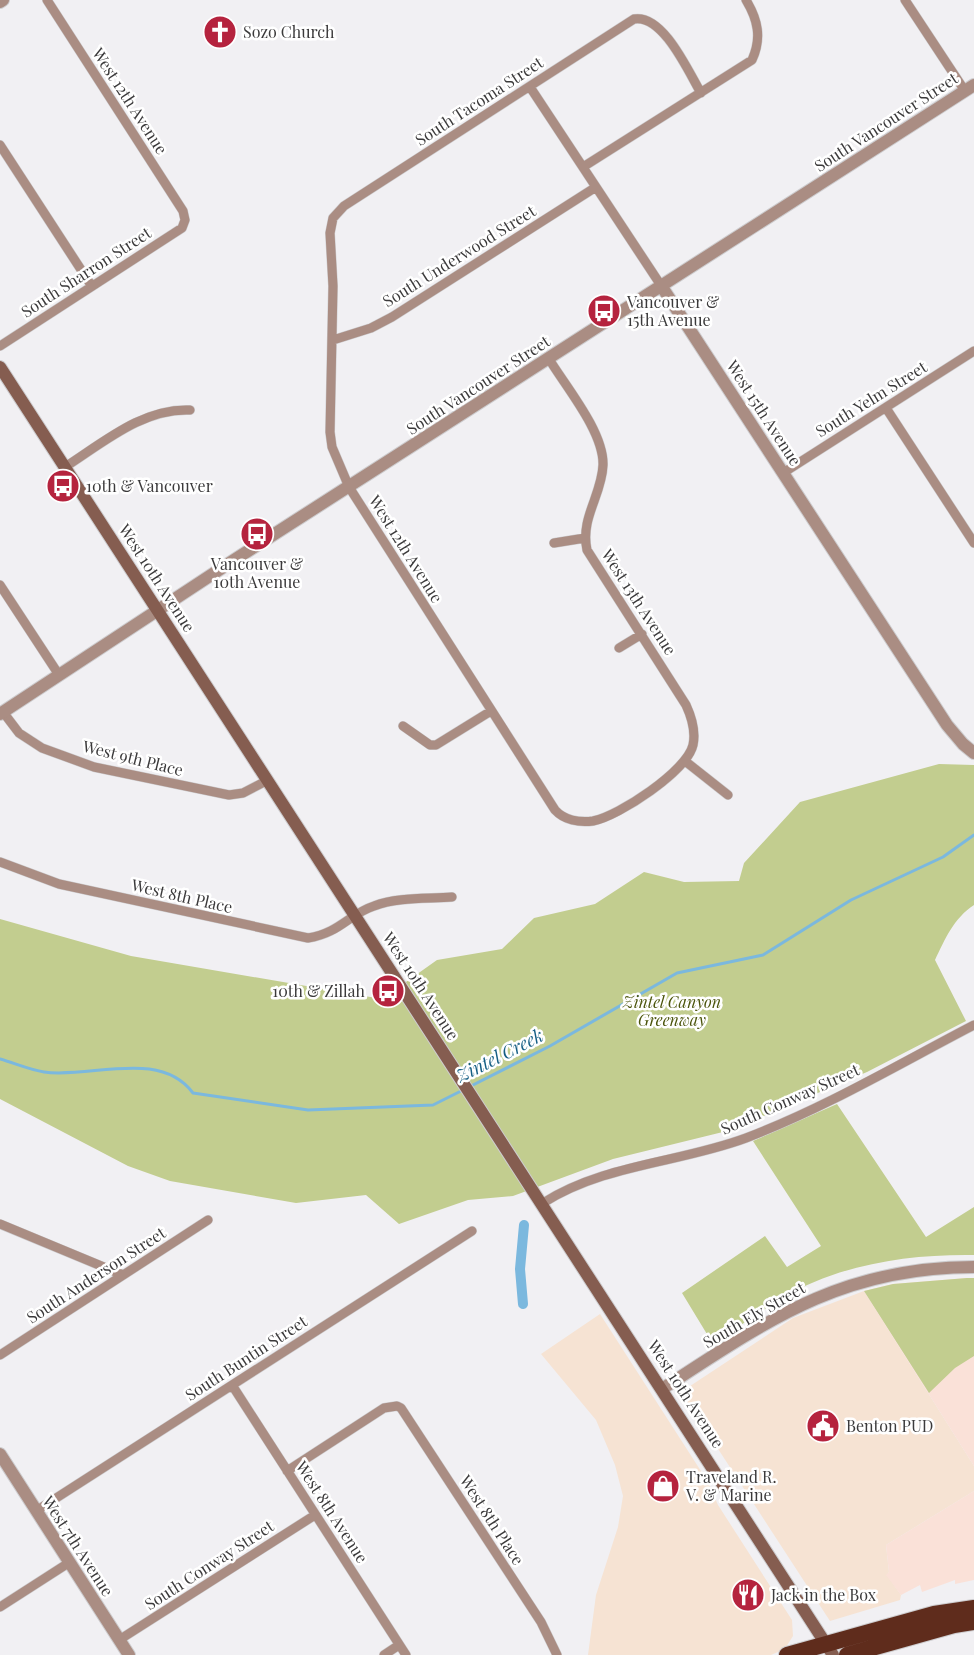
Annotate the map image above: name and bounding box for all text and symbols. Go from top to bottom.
church icon: Sozo Church [202,14,238,50]
place label: Sozo Church [243,21,335,42]
street label: West 12th Avenue [88,43,173,158]
street label: South Tacoma Street [411,51,547,150]
street label: South Vancouver Street [810,67,962,176]
street label: South Underwood Street [378,200,539,311]
street label: South Sharron Street [17,221,155,321]
place label: Vancouver & 15th Avenue [626,291,720,330]
bus stop icon: Vancouver & 15th Avenue [586,293,622,329]
street label: South Vancouver Street [402,330,554,439]
street label: West 15th Avenue [722,355,806,469]
street label: South Yelm Street [811,356,931,441]
bus stop icon: 10th & Vancouver [45,468,81,504]
place label: 10th & Vancouver [86,475,213,496]
street label: West 12th Avenue [364,490,448,606]
bus stop icon: Vancouver & 10th Avenue [239,516,275,552]
street label: West 10th Avenue [114,519,200,636]
street label: West 13th Avenue [597,544,681,659]
place label: Vancouver & 10th Avenue [210,553,304,592]
street label: West 9th Place [80,735,186,780]
street label: West 8th Place [129,873,235,917]
street label: West 10th Avenue [378,927,464,1044]
bus stop icon: 10th & Zillah [370,973,406,1009]
place label: 10th & Zillah [272,980,366,1001]
park label: Zintel Canyon Greenway [622,991,721,1030]
water label: Zintel Creek [451,1023,547,1088]
street label: South Conway Street [717,1058,863,1139]
street label: South Anderson Street [22,1222,170,1327]
street label: South Ely Street [699,1277,809,1352]
street label: South Buntin Street [181,1310,311,1405]
street label: West 10th Avenue [643,1335,729,1452]
public building icon: Benton PUD [805,1408,841,1444]
place label: Benton PUD [846,1415,933,1436]
street label: West 8th Avenue [291,1456,373,1567]
place label: Traveland R. V. & Marine [685,1466,777,1505]
shop icon: Traveland R. V. & Marine [645,1468,681,1504]
street label: West 8th Place [455,1470,529,1569]
street label: West 7th Avenue [38,1491,119,1600]
street label: South Conway Street [140,1515,277,1614]
restaurant icon: Jack in the Box [730,1577,766,1613]
place label: Jack in the Box [770,1584,877,1605]

